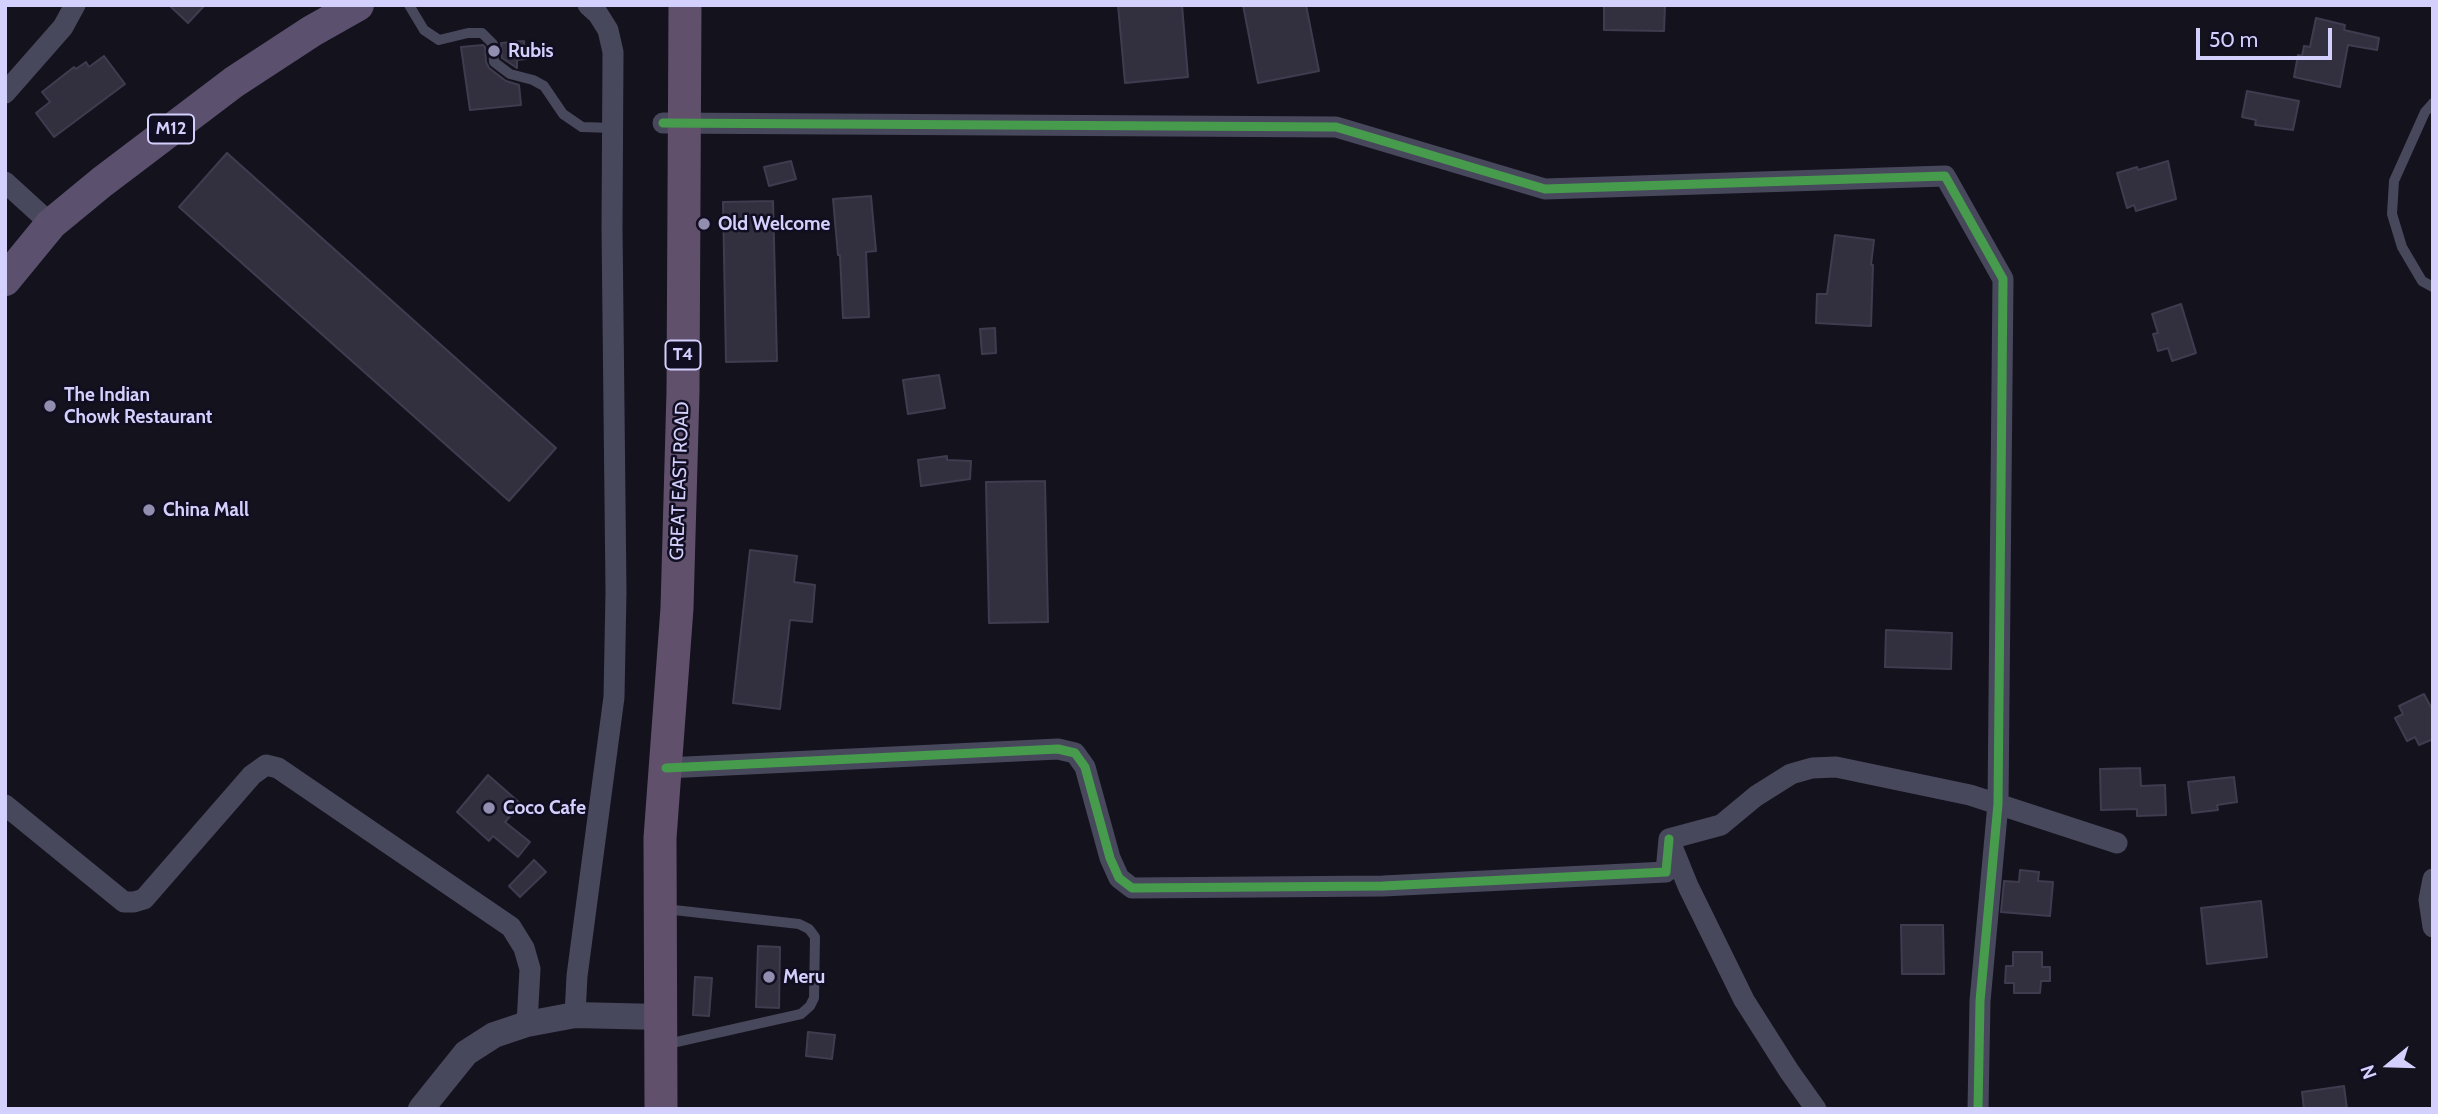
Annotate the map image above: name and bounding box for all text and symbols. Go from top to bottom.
scale bar [2200,14,2336,58]
text: 50 m [2209,27,2258,52]
place label: Rubis [508,40,554,62]
marker: Rubis [486,43,502,59]
road number: M12 [148,114,194,144]
place label: Old Welcome [718,213,830,235]
marker: Old Welcome [696,216,712,232]
road number: T4 [666,340,700,370]
place label: The Indian Chowk Restaurant [64,384,212,428]
marker: The Indian Chowk Restaurant [42,398,58,414]
street label: GREAT EAST ROAD [666,401,694,561]
place label: China Mall [163,499,249,521]
marker: China Mall [141,502,157,518]
place label: Coco Cafe [503,797,586,819]
marker: Coco Cafe [481,800,497,816]
place label: Meru [783,966,825,988]
marker: Meru [761,969,777,985]
north arrow [2354,1030,2424,1100]
text: N [2356,1062,2382,1082]

